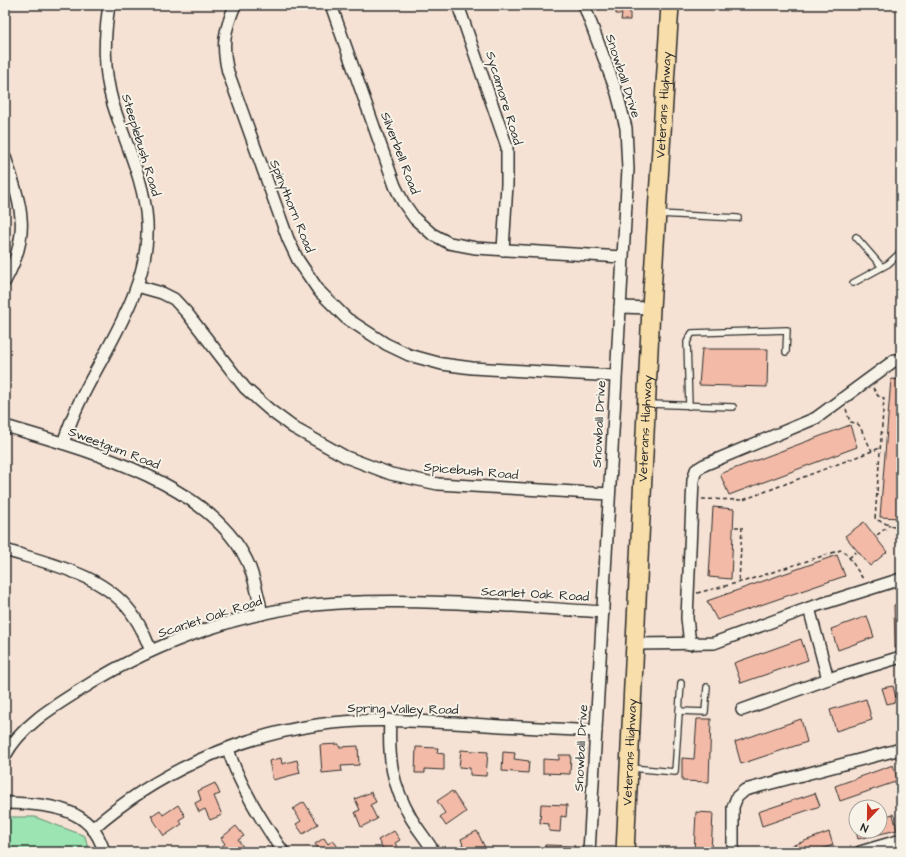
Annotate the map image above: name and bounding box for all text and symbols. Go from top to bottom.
street label: Snowball Drive [601,32,645,120]
street label: Sycamore Road [480,49,527,148]
street label: Veterans Highway [651,51,677,159]
street label: Steeplebush Road [117,92,165,199]
street label: Silverbell Road [376,109,424,197]
street label: Spinythorn Road [264,157,319,256]
street label: Veterans Highway [634,375,658,482]
street label: Snowball Drive [588,380,610,468]
street label: Sweetgum Road [65,422,163,475]
street label: Spicebush Road [423,458,519,484]
street label: Scarlet Oak Road [480,582,590,606]
street label: Scarlet Oak Road [156,592,265,642]
street label: Veterans Highway [618,698,642,806]
street label: Spring Valley Road [347,699,459,720]
street label: Snowball Drive [570,704,592,792]
north arrow [848,799,888,839]
text: N [858,820,870,836]

